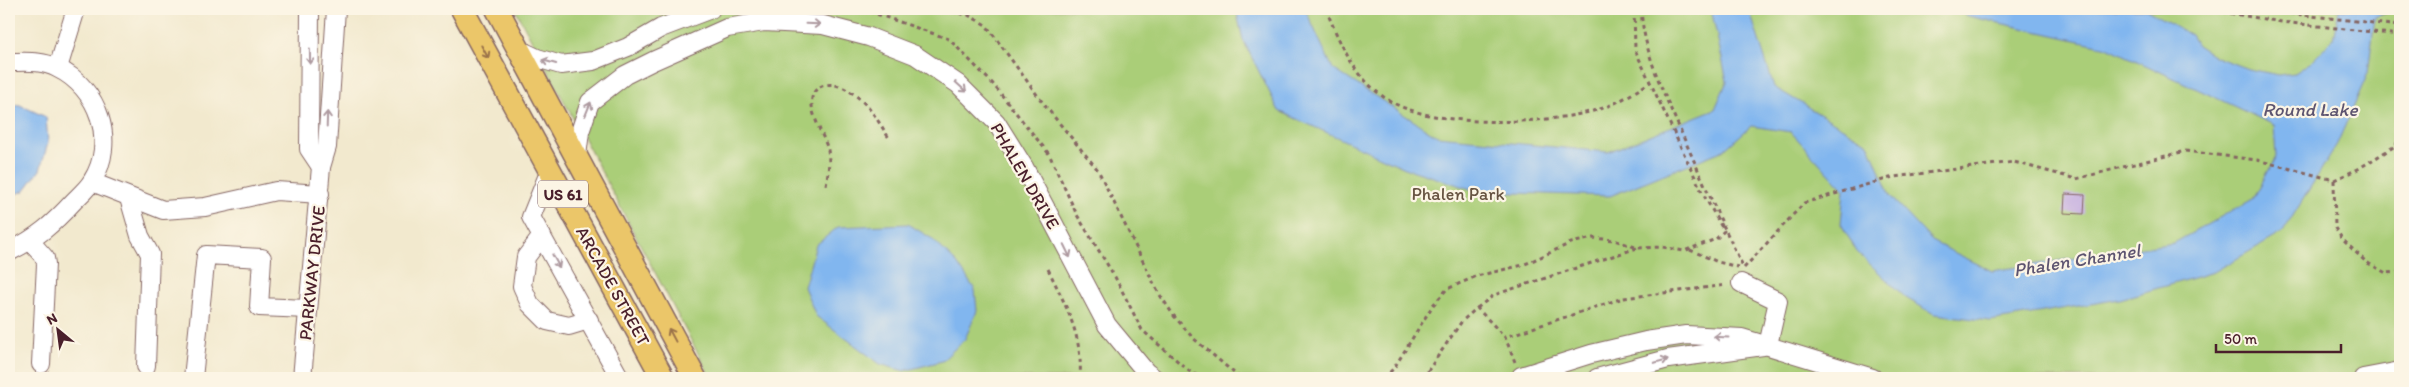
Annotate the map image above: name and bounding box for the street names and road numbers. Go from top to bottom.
street label: PHALEN DRIVE [986,119,1064,233]
road number: US 61 [538,180,588,208]
street label: PARKWAY DRIVE [294,205,330,341]
street label: ARCADE STREET [571,223,655,349]

